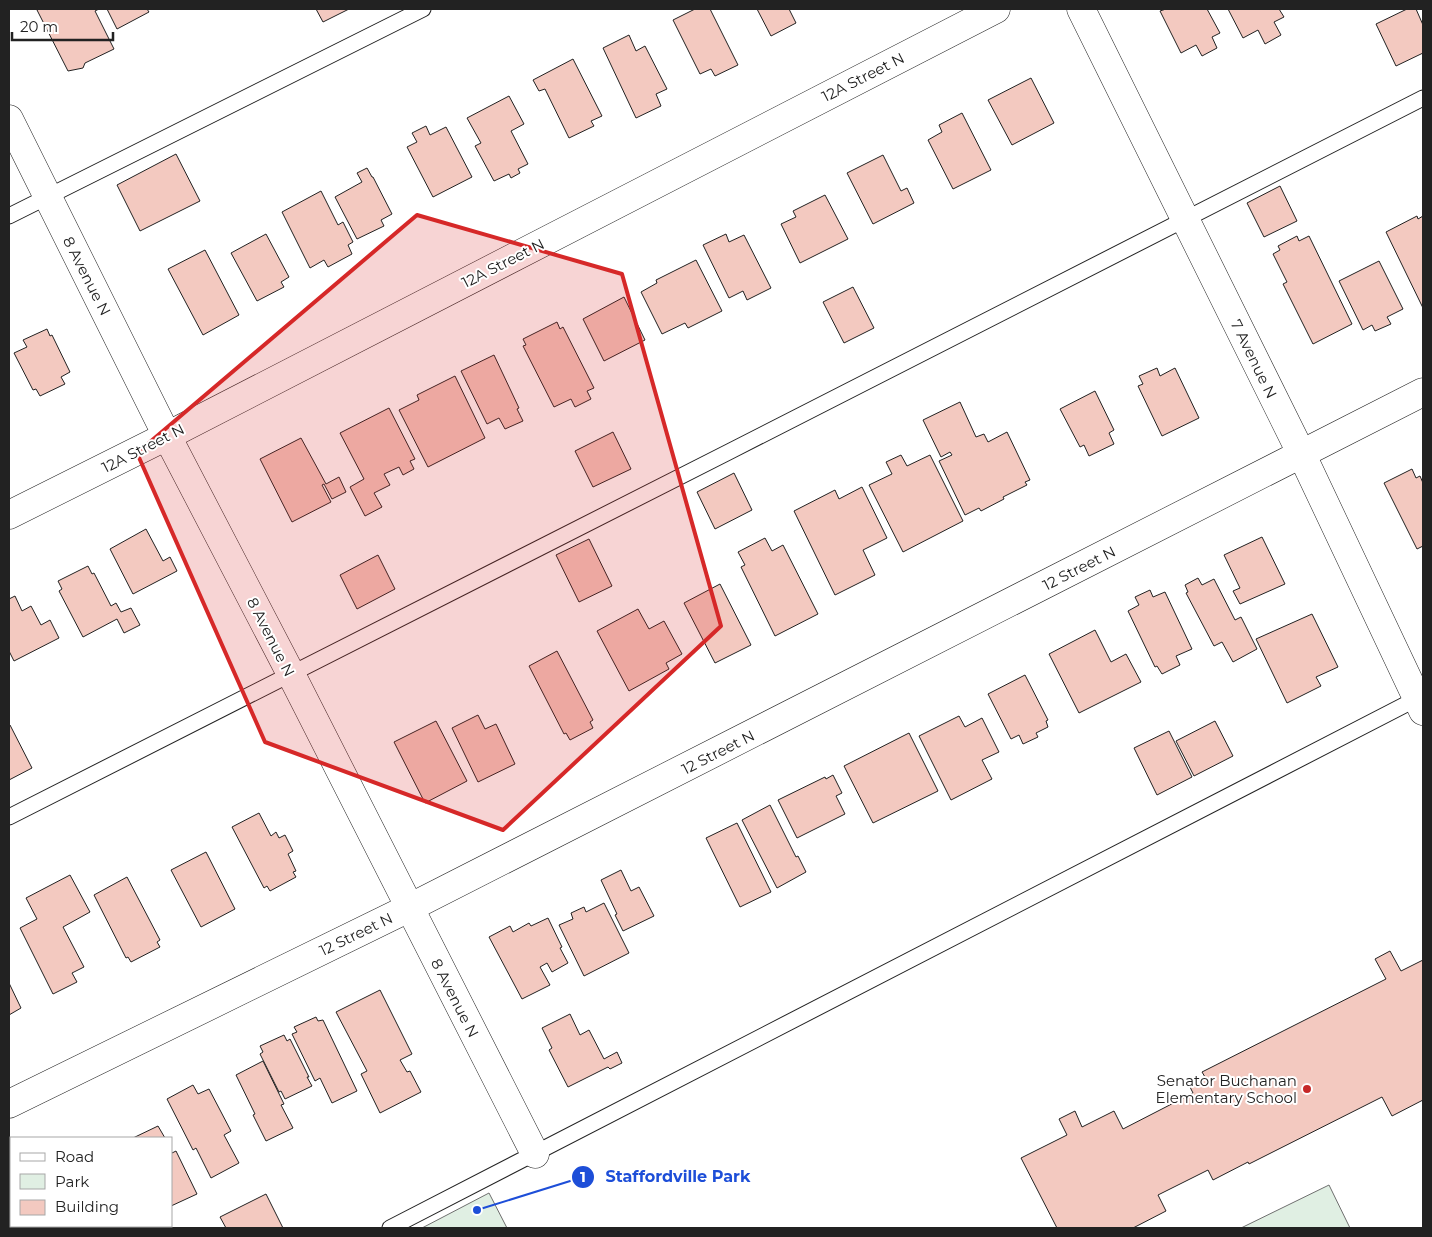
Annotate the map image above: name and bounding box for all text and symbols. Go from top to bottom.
scale bar [12,10,114,42]
text: 20 m [20,17,58,36]
street label: 12A Street N [819,48,907,106]
street label: 8 Avenue N [59,233,115,319]
street label: 12A Street N [459,234,547,292]
street label: 7 Avenue N [1227,316,1281,402]
street label: 12A Street N [99,419,187,477]
street label: 12 Street N [1039,542,1119,594]
street label: 8 Avenue N [243,594,299,680]
street label: 12 Street N [678,726,758,778]
street label: 12 Street N [316,908,396,960]
street label: 8 Avenue N [427,955,483,1041]
place label: Senator Buchanan Elementary School [1156,1071,1297,1107]
marker: Senator Buchanan Elementary School [1301,1083,1313,1095]
legend [10,1137,172,1227]
text: Road [55,1147,94,1166]
callout: Staffordville Park [571,1161,760,1192]
text: 1 [580,1167,586,1186]
text: Staffordville Park [606,1167,751,1186]
text: Park [55,1172,89,1191]
text: Building [55,1197,119,1216]

